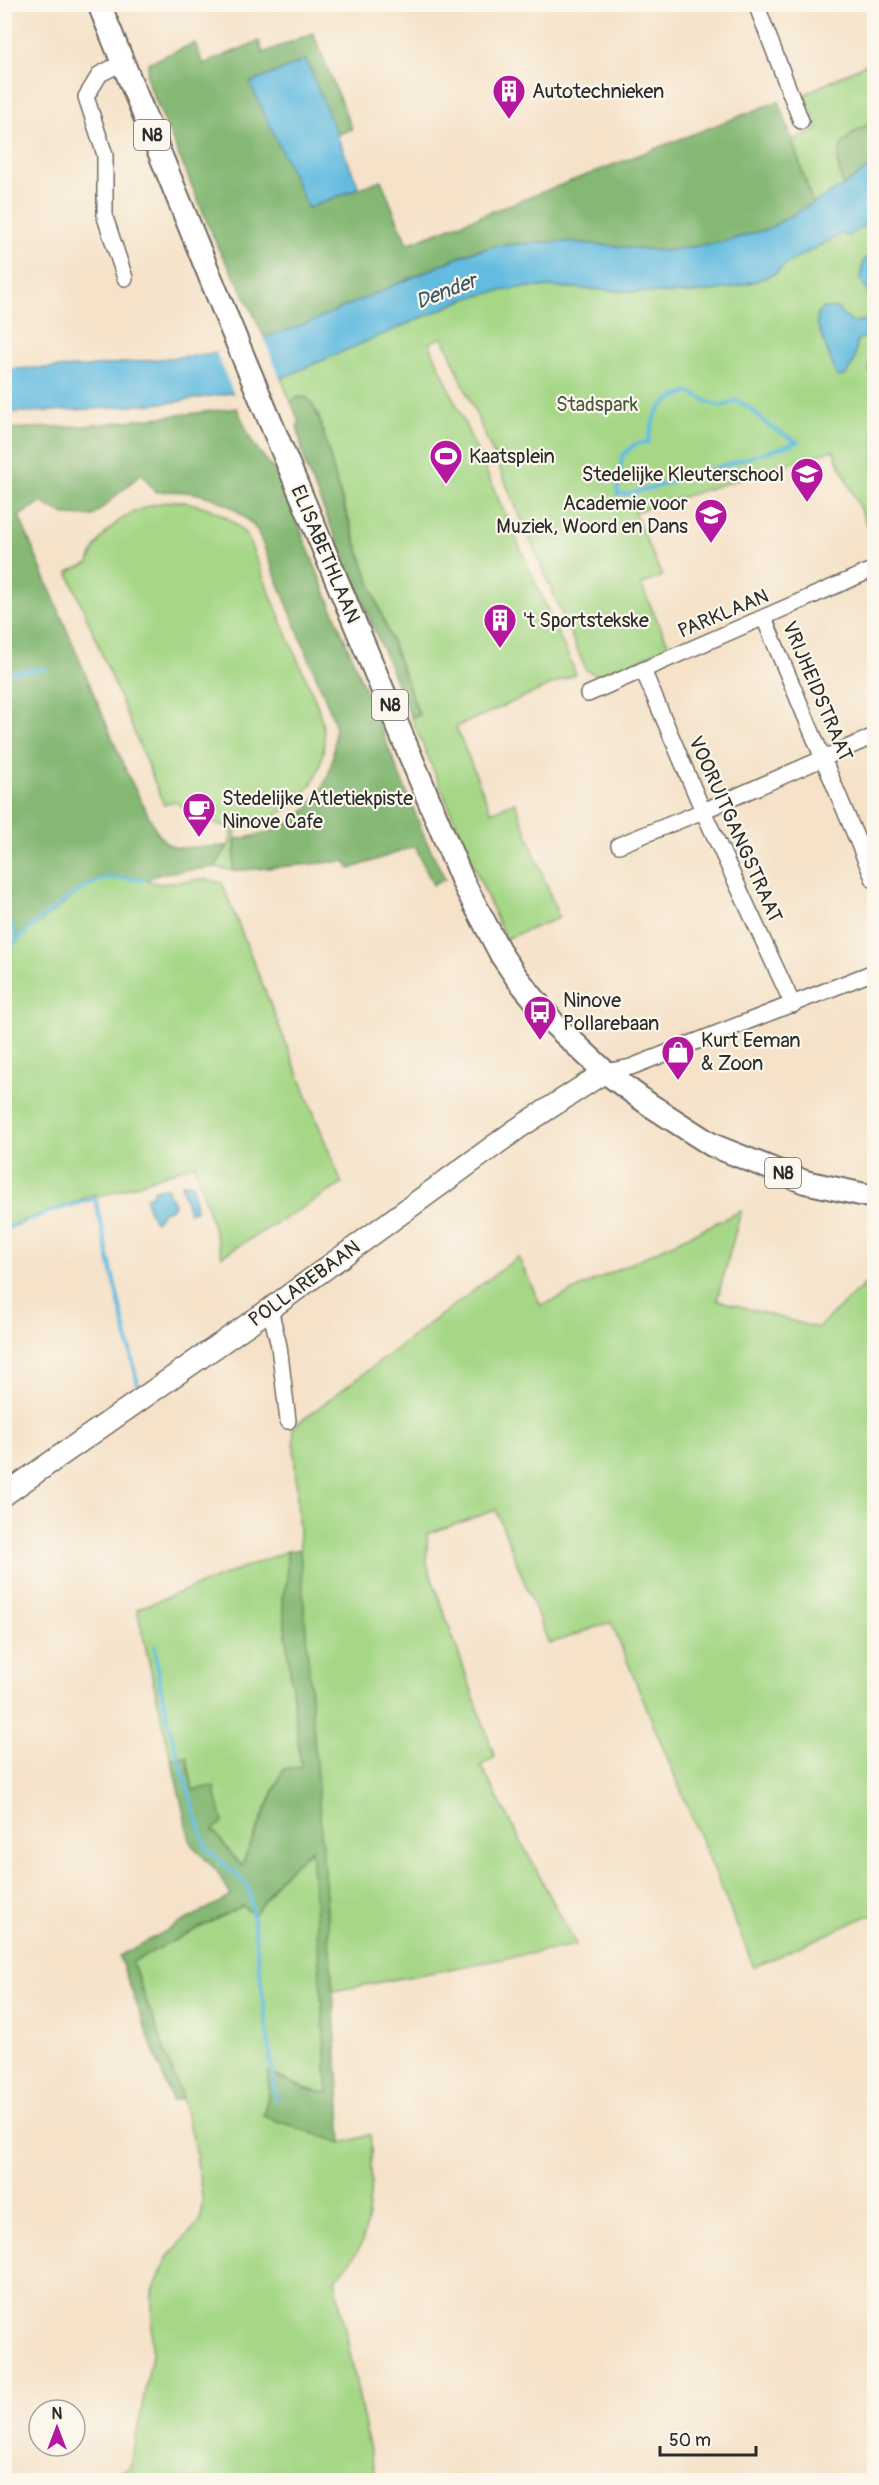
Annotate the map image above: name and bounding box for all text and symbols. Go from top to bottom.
building icon: Autotechnieken [491,73,527,120]
place label: Autotechnieken [532,79,664,104]
road number: N8 [134,120,170,150]
water label: Dender [412,267,483,315]
park label: Stadspark [556,392,639,417]
sports icon: Kaatsplein [428,438,464,485]
place label: Kaatsplein [469,444,555,469]
school or university icon: Stedelijke Kleuterschool [789,456,825,503]
place label: Stedelijke Kleuterschool [582,462,784,487]
street label: ELISABETHLAAN [285,481,366,627]
place label: Academie voor Muziek, Woord en Dans [496,491,688,539]
school or university icon: Academie voor Muziek, Woord en Dans [693,497,729,544]
street label: PARKLAAN [674,583,772,644]
building icon: 't Sportstekske [482,602,518,649]
place label: 't Sportstekske [523,608,649,633]
street label: VRIJHEIDSTRAAT [777,617,858,765]
road number: N8 [372,690,408,720]
street label: VOORUITGANGSTRAAT [683,732,788,926]
place label: Stedelijke Atletiekpiste Ninove Cafe [222,786,413,834]
cafe icon: Stedelijke Atletiekpiste Ninove Cafe [181,791,217,838]
place label: Ninove Pollarebaan [563,988,659,1036]
bus stop icon: Ninove Pollarebaan [522,994,558,1041]
place label: Kurt Eeman & Zoon [701,1028,801,1076]
shop icon: Kurt Eeman & Zoon [660,1034,696,1081]
road number: N8 [765,1158,801,1188]
street label: POLLAREBAAN [244,1234,365,1332]
north arrow [27,2398,87,2458]
text: N [52,2404,63,2424]
scale bar [660,2419,756,2457]
text: 50 m [669,2429,711,2452]

